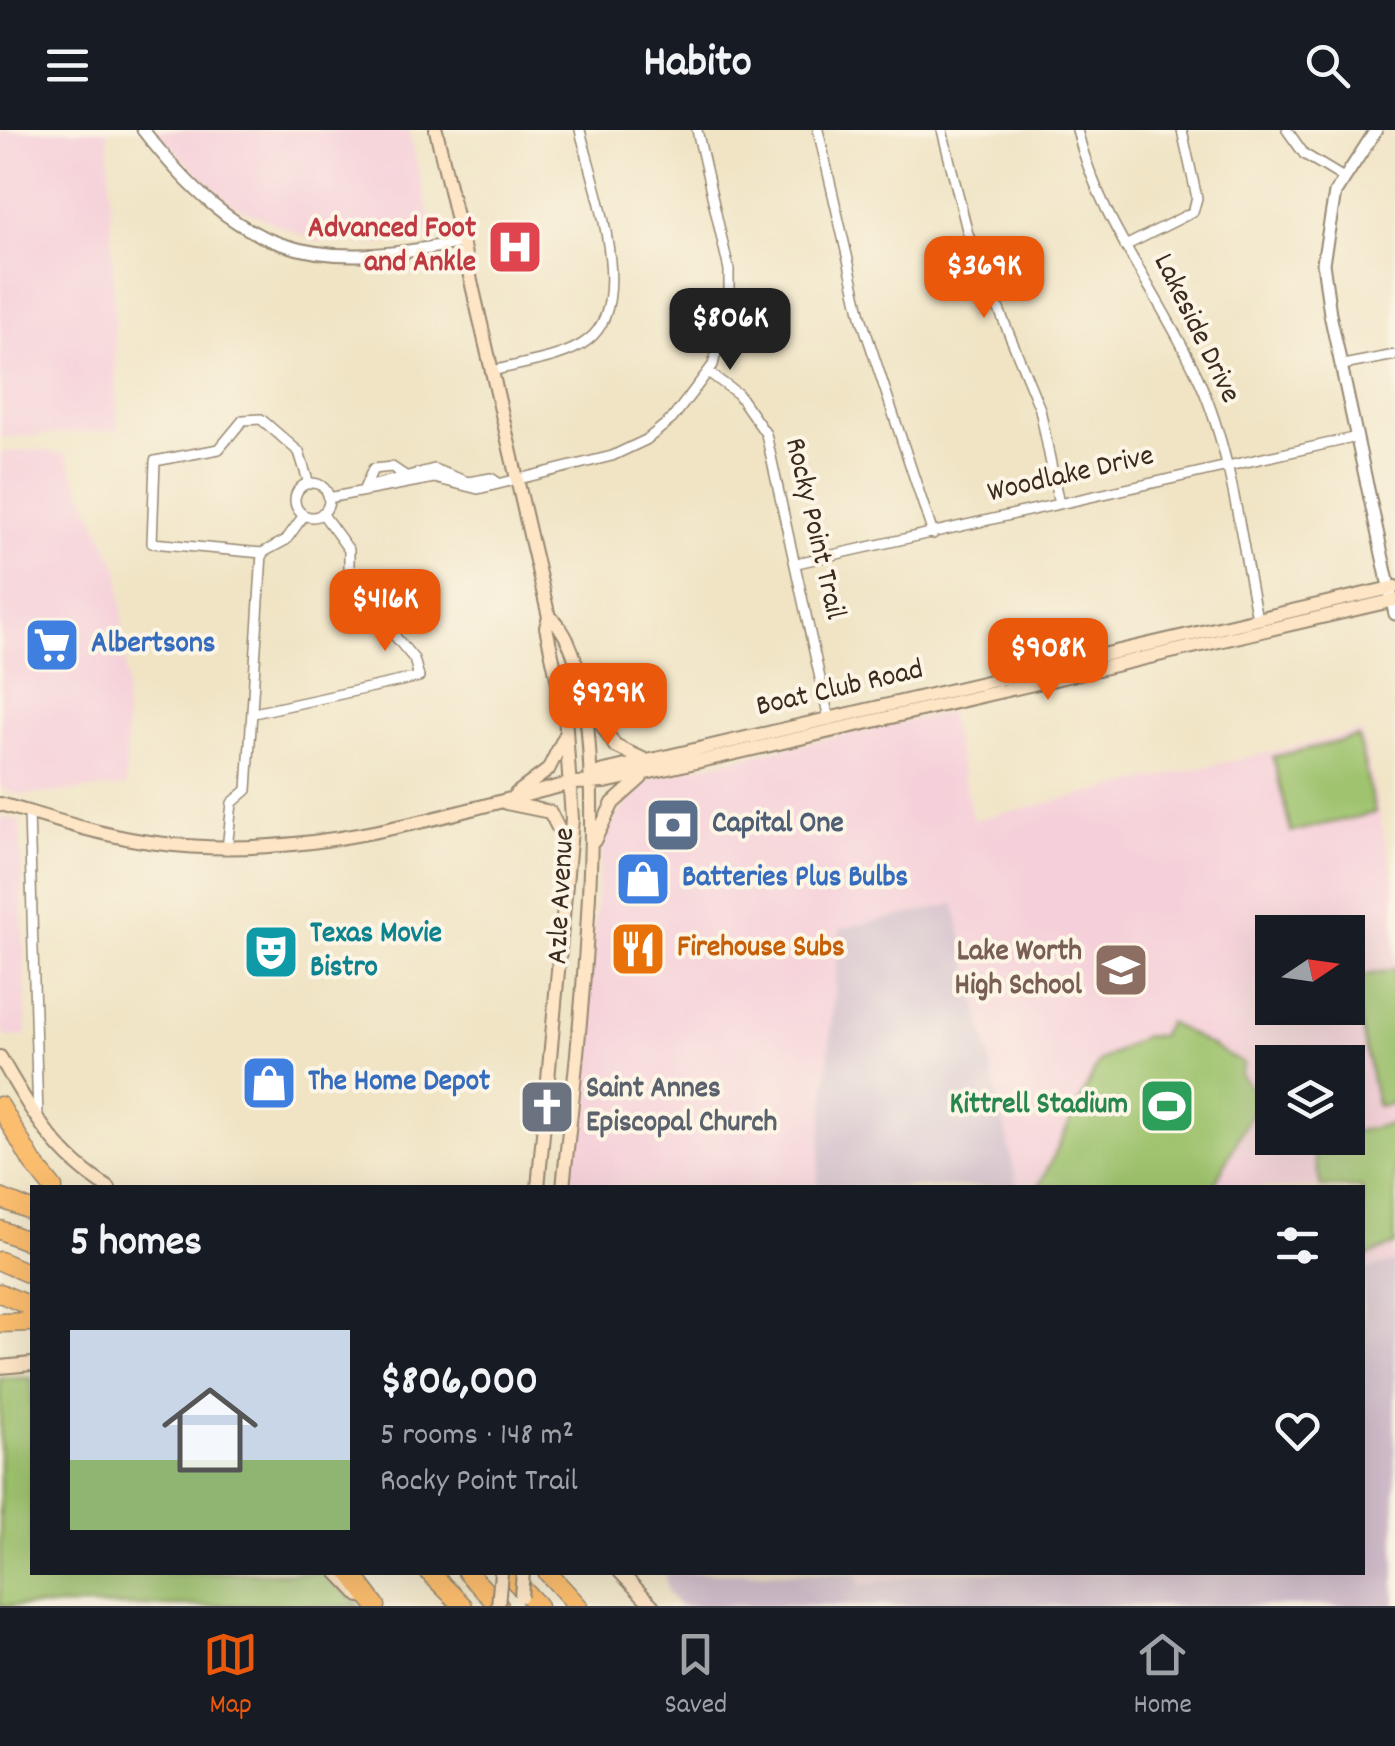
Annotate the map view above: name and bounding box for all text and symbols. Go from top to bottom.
text: Habito [643,33,752,97]
icon: menu [40,38,95,93]
icon: search [1300,38,1355,93]
place label: Advanced Foot and Ankle [308,209,476,286]
hospital icon: Advanced Foot and Ankle [485,217,545,277]
pin: $369K [914,236,1054,321]
text: $369K [946,245,1022,291]
street label: Lakeside Drive [1140,247,1250,411]
pin: $806K [660,288,800,373]
text: $806K [692,297,768,343]
street label: Rocky Point Trail [771,434,855,624]
street label: Woodlake Drive [984,436,1158,516]
pin: $416K [315,569,455,654]
text: $416K [352,578,418,624]
supermarket icon: Albertsons [22,615,82,675]
pin: $908K [978,618,1118,703]
place label: Albertsons [91,624,215,667]
text: $908K [1010,627,1086,673]
street label: Boat Club Road [752,650,928,730]
pin: $929K [538,663,678,748]
text: $929K [571,672,645,718]
bank icon: Capital One [643,795,703,855]
place label: Capital One [712,804,844,847]
street label: Azle Avenue [538,826,588,966]
shop icon: Batteries Plus Bulbs [613,849,673,909]
place label: Batteries Plus Bulbs [682,858,908,901]
place label: Texas Movie Bistro [310,914,442,991]
north arrow [1255,915,1365,1025]
map controls [1255,915,1365,1155]
restaurant icon: Firehouse Subs [608,919,668,979]
theatre icon: Texas Movie Bistro [241,922,301,982]
place label: Firehouse Subs [677,928,845,971]
place label: Lake Worth High School [955,932,1083,1009]
school or university icon: Lake Worth High School [1091,940,1151,1000]
button: layers [1255,1045,1365,1155]
shop icon: The Home Depot [239,1053,299,1113]
place label: The Home Depot [308,1062,490,1105]
place label: Saint Annes Episcopal Church [586,1069,777,1146]
sports icon: Kittrell Stadium [1137,1076,1197,1136]
church icon: Saint Annes Episcopal Church [517,1077,577,1137]
place label: Kittrell Stadium [950,1085,1128,1128]
text: 5 homes [70,1215,202,1275]
icon: filters [1270,1218,1325,1273]
text: $806,000 [380,1354,538,1414]
icon: home [150,1370,270,1490]
icon: heart [1270,1403,1325,1458]
text: 5 rooms · 148 m² [380,1414,574,1460]
text: Rocky Point Trail [380,1460,578,1506]
tab: Map [203,1627,258,1727]
tab: Saved [665,1627,727,1727]
tab: Home [1133,1627,1192,1727]

